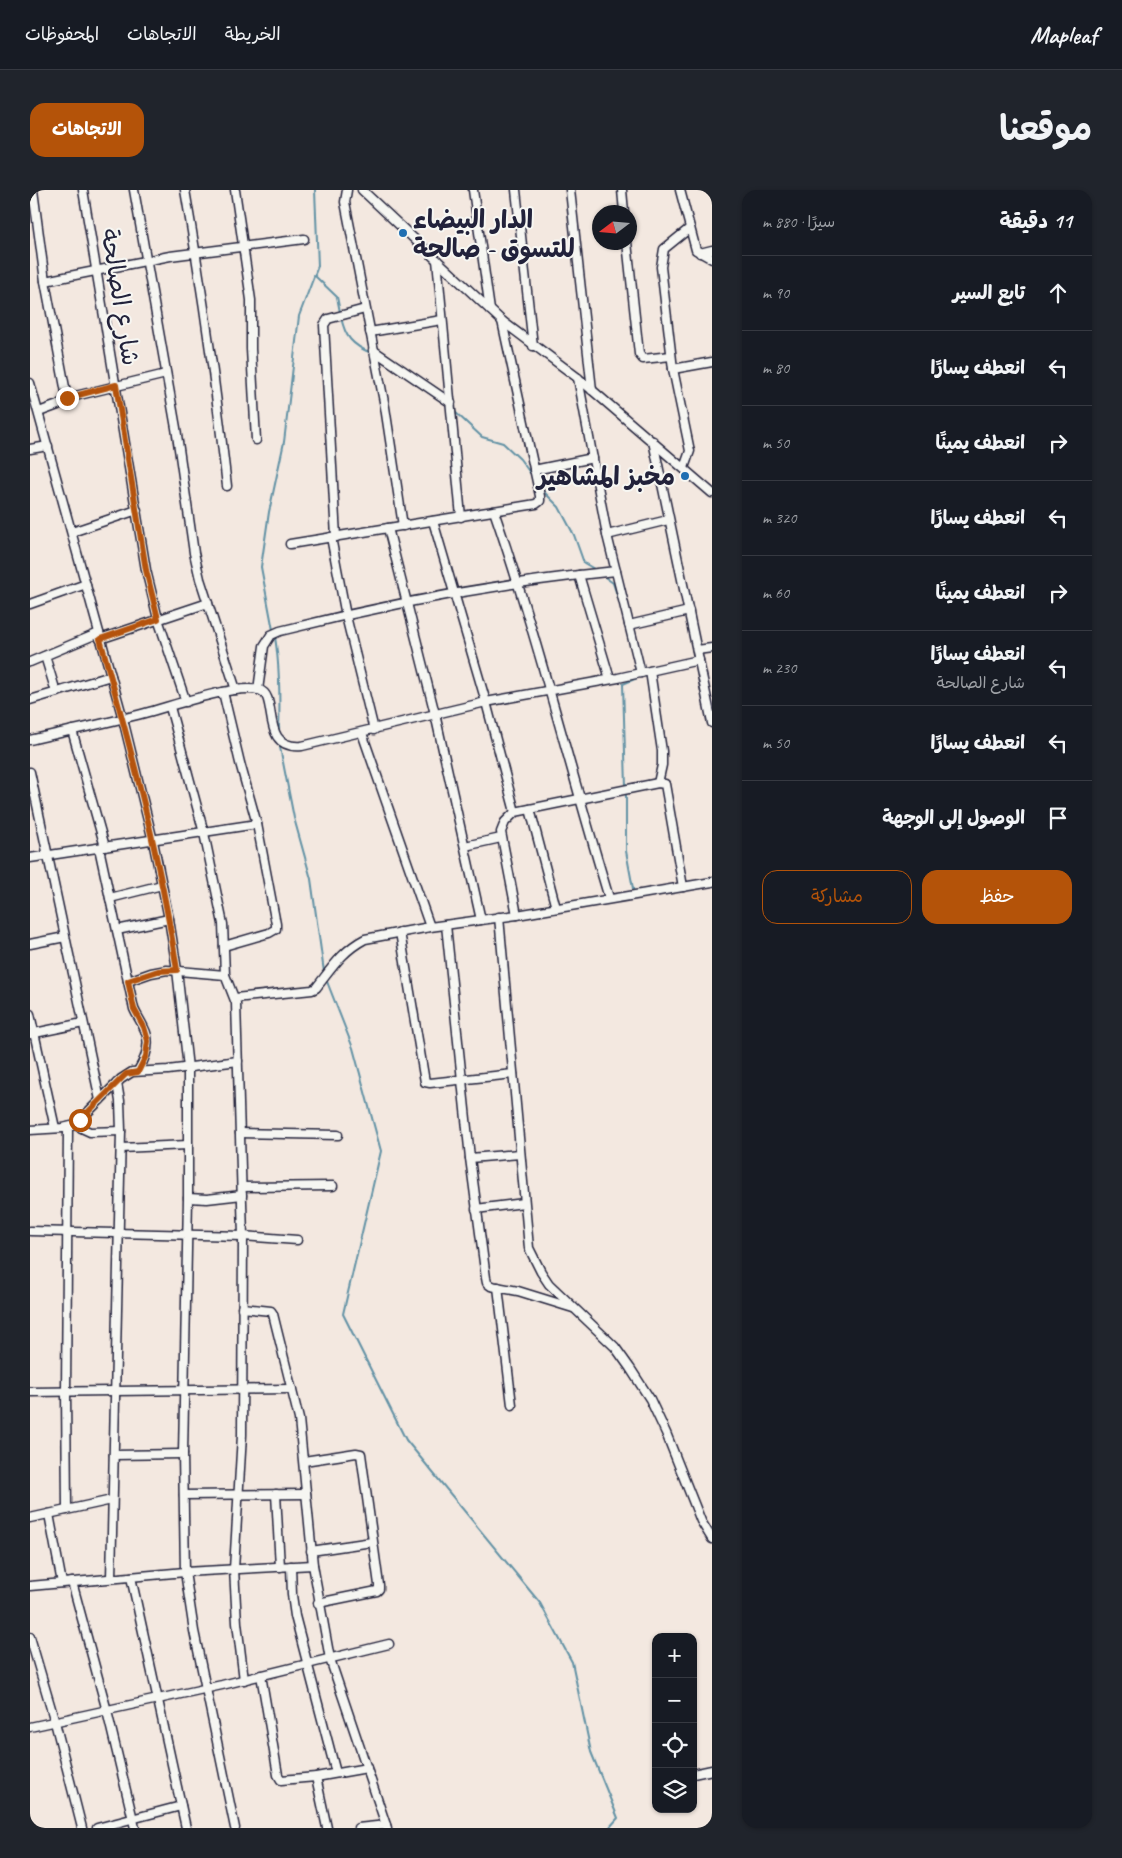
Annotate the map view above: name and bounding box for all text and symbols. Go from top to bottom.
text: Mapleaf [1030,20,1097,50]
text: المحفوظات [25,23,99,45]
text: الاتجاهات [127,23,197,45]
text: الخريطة [225,23,281,45]
button: الاتجاهات [30,103,144,157]
text: موقعنا [999,106,1092,151]
place label: الدار البيضاء للتسوق - صالحة [413,204,575,265]
north arrow [592,205,637,250]
text: 11 دقيقة [1000,208,1072,234]
text: سيرًا · 880 m [762,212,835,232]
street label: شارع الصالحة [92,226,147,368]
marker: الدار البيضاء للتسوق - صالحة [397,227,409,239]
icon: ahead [1044,279,1072,307]
text: تابع السير [953,281,1025,305]
text: 90 m [762,283,789,303]
icon: left [1044,354,1072,382]
text: انعطف يسارًا [931,356,1025,380]
text: 80 m [762,358,789,378]
route end [56,387,79,410]
icon: right [1044,429,1072,457]
text: انعطف يمينًا [936,431,1025,455]
text: 50 m [762,433,789,453]
place label: مخبز المشاهير [535,461,675,493]
marker: مخبز المشاهير [679,470,691,482]
icon: left [1044,504,1072,532]
text: انعطف يسارًا [931,506,1025,530]
text: 320 m [762,508,796,528]
icon: right [1044,579,1072,607]
text: انعطف يمينًا [936,581,1025,605]
text: 60 m [762,583,789,603]
text: انعطف يسارًا [931,642,1025,666]
icon: left [1044,654,1072,682]
text: 230 m [762,658,796,678]
text: شارع الصالحة [936,673,1025,693]
icon: left [1044,729,1072,757]
text: انعطف يسارًا [931,731,1025,755]
text: 50 m [762,733,789,753]
icon: arrive [1044,804,1072,832]
text: الوصول إلى الوجهة [882,806,1025,830]
button: مشاركة [762,870,912,924]
button: حفظ [922,870,1072,924]
route start [69,1109,92,1132]
map controls [652,1633,697,1813]
button: + [652,1633,697,1678]
button: − [652,1678,697,1723]
button: locate [652,1723,697,1768]
button: layers [652,1768,697,1813]

